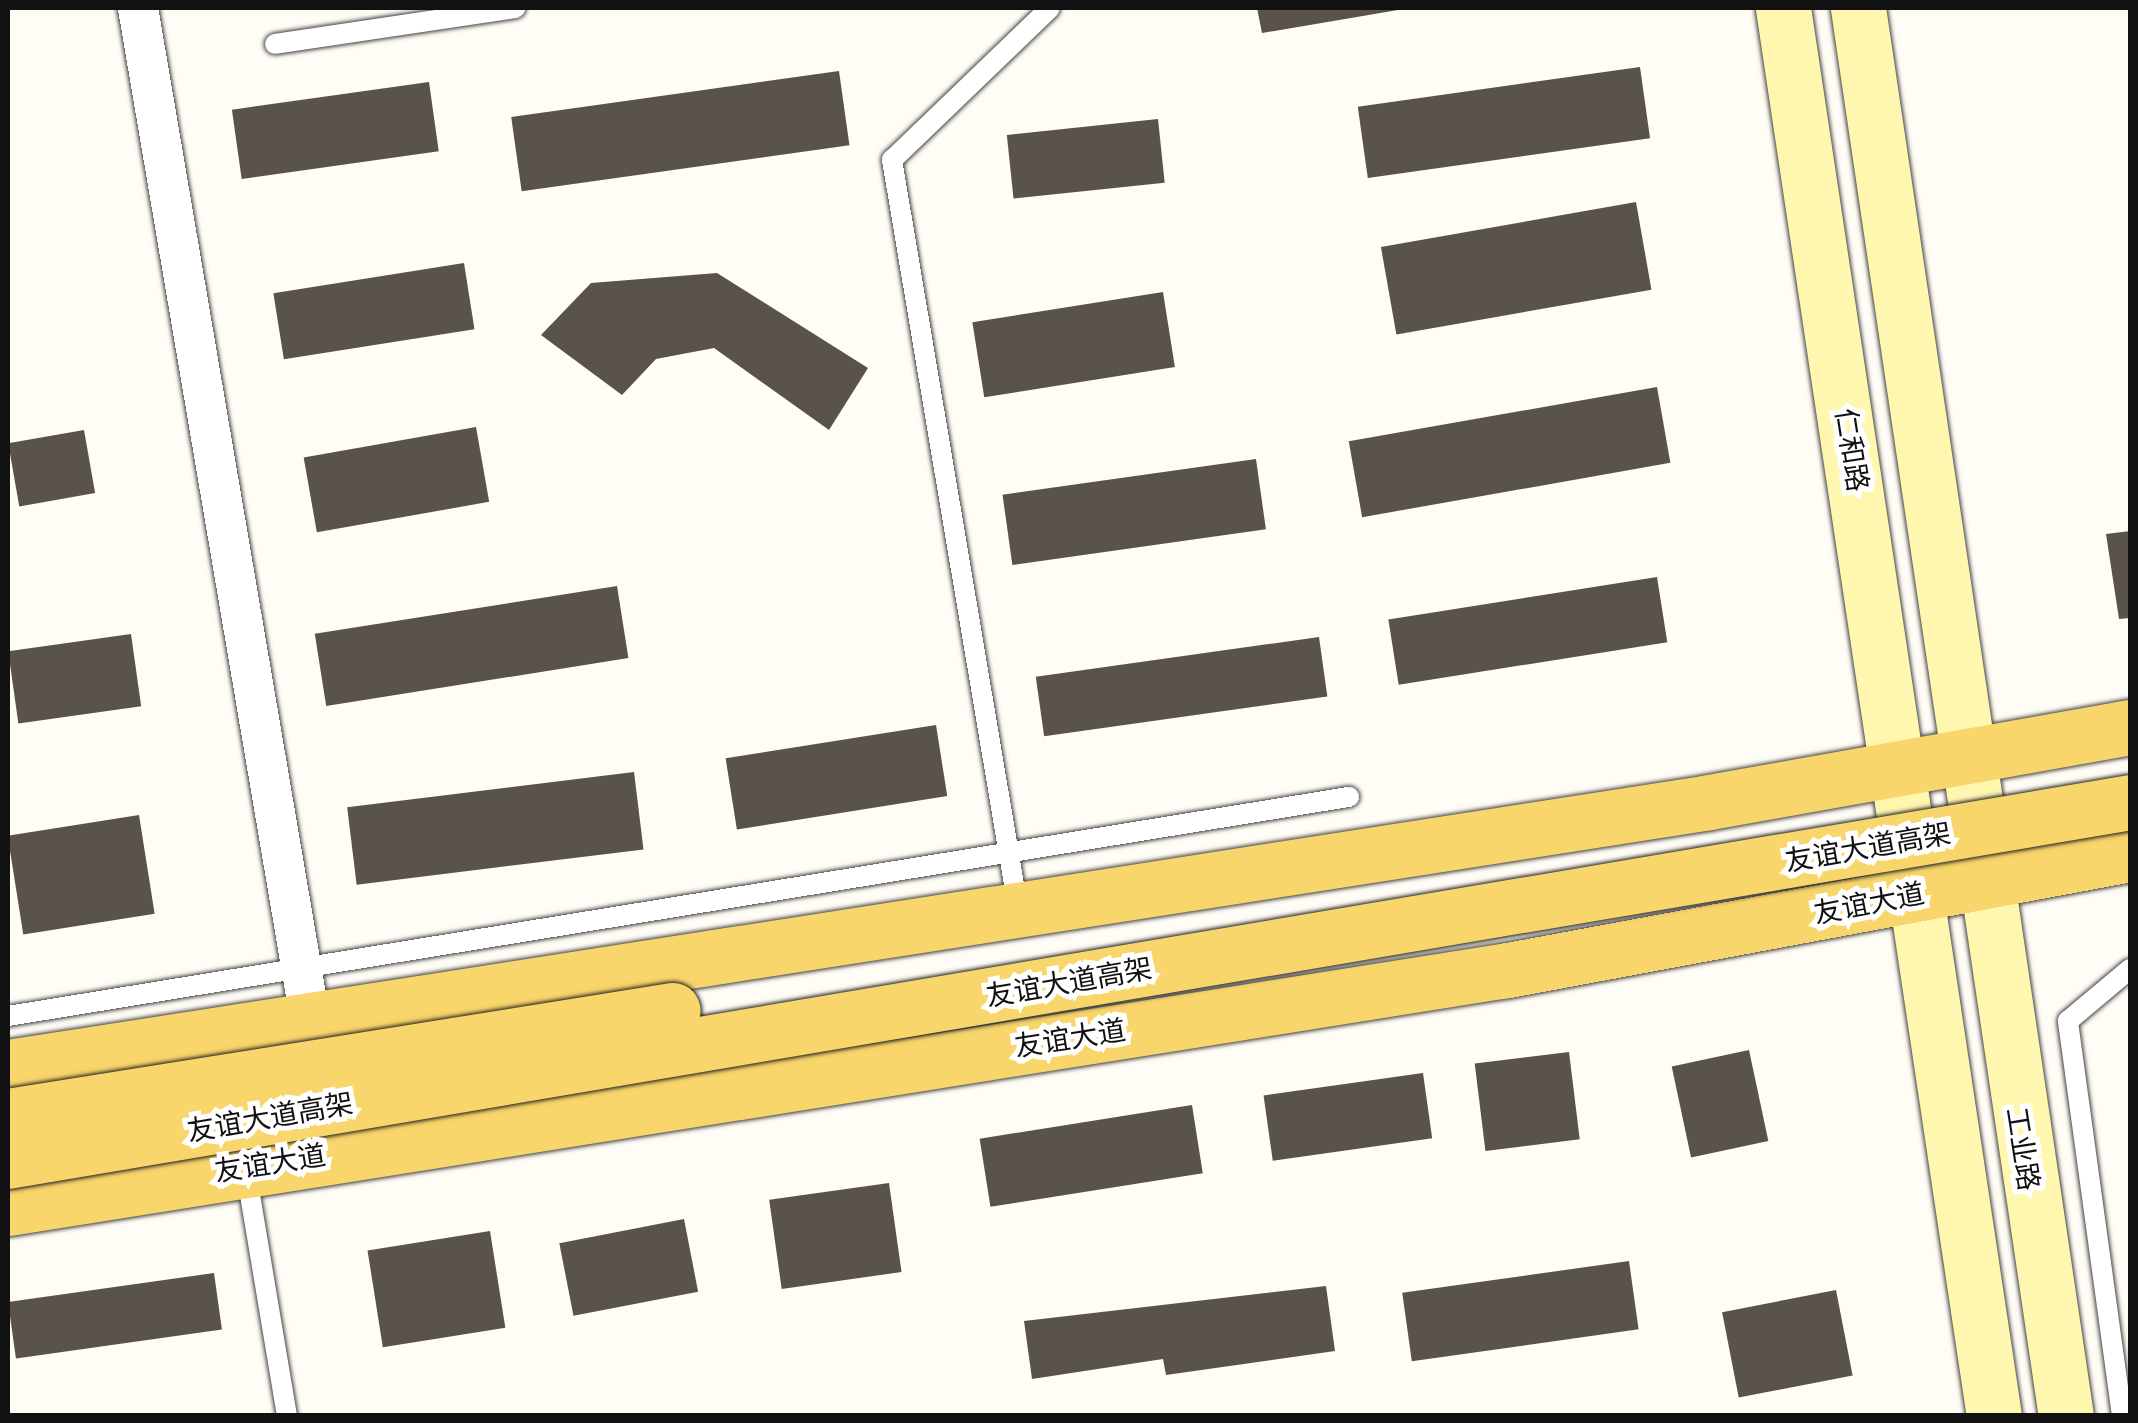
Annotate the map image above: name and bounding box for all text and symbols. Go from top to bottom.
street label: 仁和路 [1829,406,1875,494]
street label: 友谊大道高架 [1782,816,1954,878]
street label: 友谊大道 [1811,876,1927,930]
street label: 友谊大道高架 [983,951,1155,1013]
street label: 友谊大道 [1012,1013,1128,1063]
street label: 友谊大道高架 [184,1086,356,1148]
street label: 工业路 [2000,1105,2046,1193]
street label: 友谊大道 [212,1138,328,1188]

